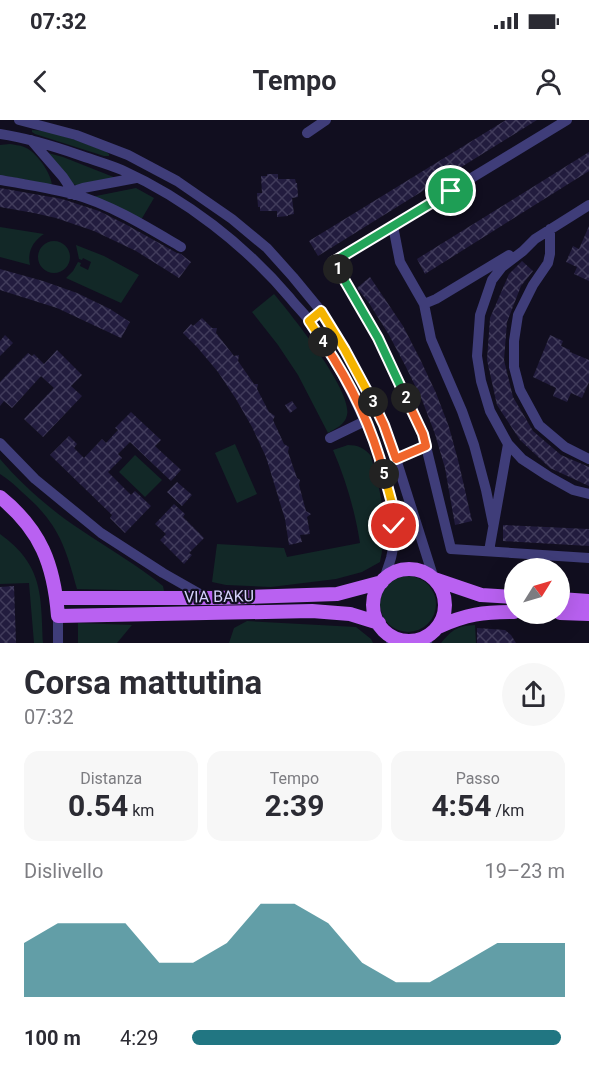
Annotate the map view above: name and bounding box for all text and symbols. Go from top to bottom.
text: 07:32 [30,9,87,34]
icon: back [24,65,57,98]
text: Tempo [253,65,336,97]
icon: person [532,65,565,98]
pin [425,165,476,216]
icon: arrive [434,174,467,207]
pin: 1 [323,254,353,284]
text: 1 [333,259,343,278]
pin: 4 [308,327,338,357]
text: 4 [318,332,328,351]
pin: 2 [391,383,421,413]
pin: 3 [358,387,388,417]
text: 2 [401,388,411,407]
text: 3 [368,392,378,411]
pin: 5 [369,459,399,489]
text: 5 [379,464,389,483]
pin [368,500,419,551]
icon: check [377,509,410,542]
north arrow [504,558,570,624]
map controls [504,558,570,624]
street label: VIA BAKU [184,586,254,607]
text: Corsa mattutina [24,663,262,702]
button: share [502,663,565,726]
text: 07:32 [24,705,74,729]
text: Distanza [80,769,142,788]
text: Tempo [270,769,319,788]
text: Passo [456,769,500,788]
text: 0.54 [68,788,128,823]
text: 2:39 [264,788,325,823]
text: 4:54 [431,788,492,823]
text: km [128,801,154,820]
text: /km [492,801,524,820]
text: Dislivello [24,859,103,883]
text: 19–23 m [484,859,565,883]
text: 100 m [24,1026,81,1050]
text: 4:29 [120,1026,159,1050]

